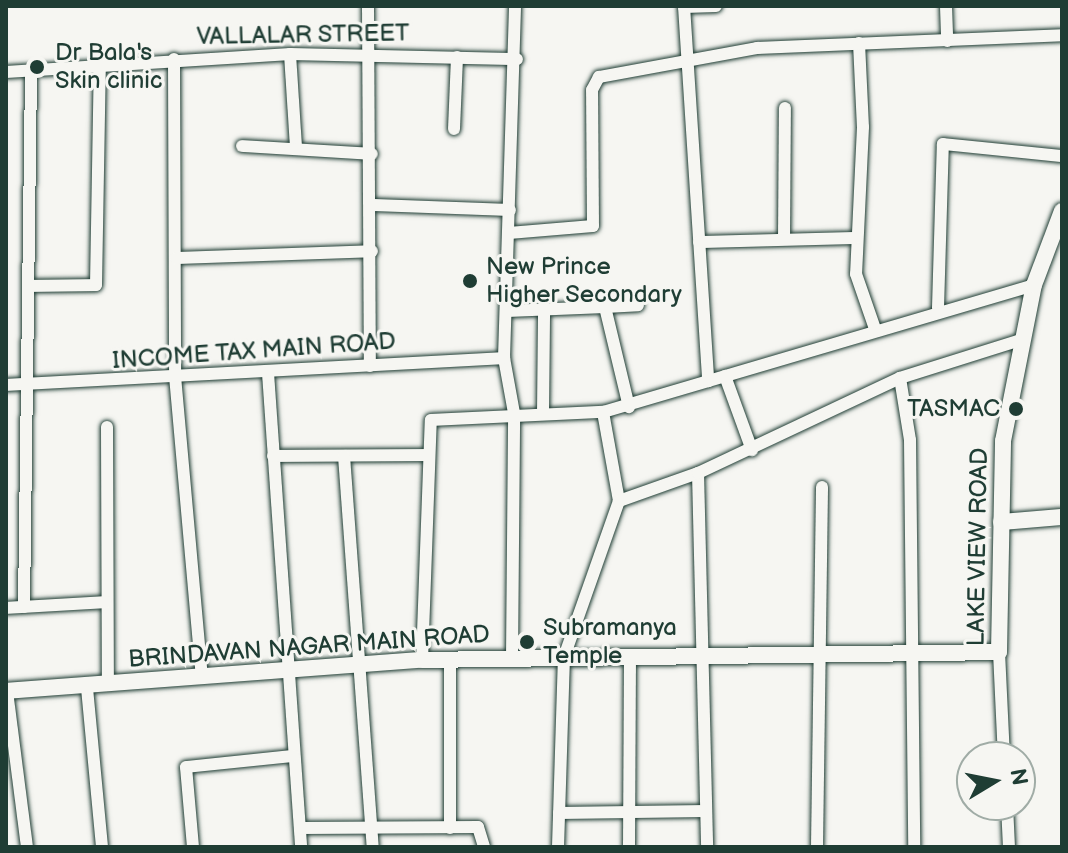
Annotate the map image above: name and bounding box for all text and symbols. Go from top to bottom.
street label: VALLALAR STREET [196,19,410,51]
place label: Dr Bala's Skin clinic [55,39,163,95]
marker: Dr Bala's Skin clinic [26,56,48,78]
place label: New Prince Higher Secondary [486,253,682,309]
marker: New Prince Higher Secondary [461,272,479,290]
street label: INCOME TAX MAIN ROAD [111,327,397,375]
place label: TASMAC [907,395,1000,423]
marker: TASMAC [1007,400,1025,418]
street label: LAKE VIEW ROAD [962,447,994,647]
place label: Subramanya Temple [543,614,677,670]
street label: BRINDAVAN NAGAR MAIN ROAD [127,620,491,674]
marker: Subramanya Temple [518,633,536,651]
north arrow [956,741,1036,821]
text: N [1003,767,1033,788]

